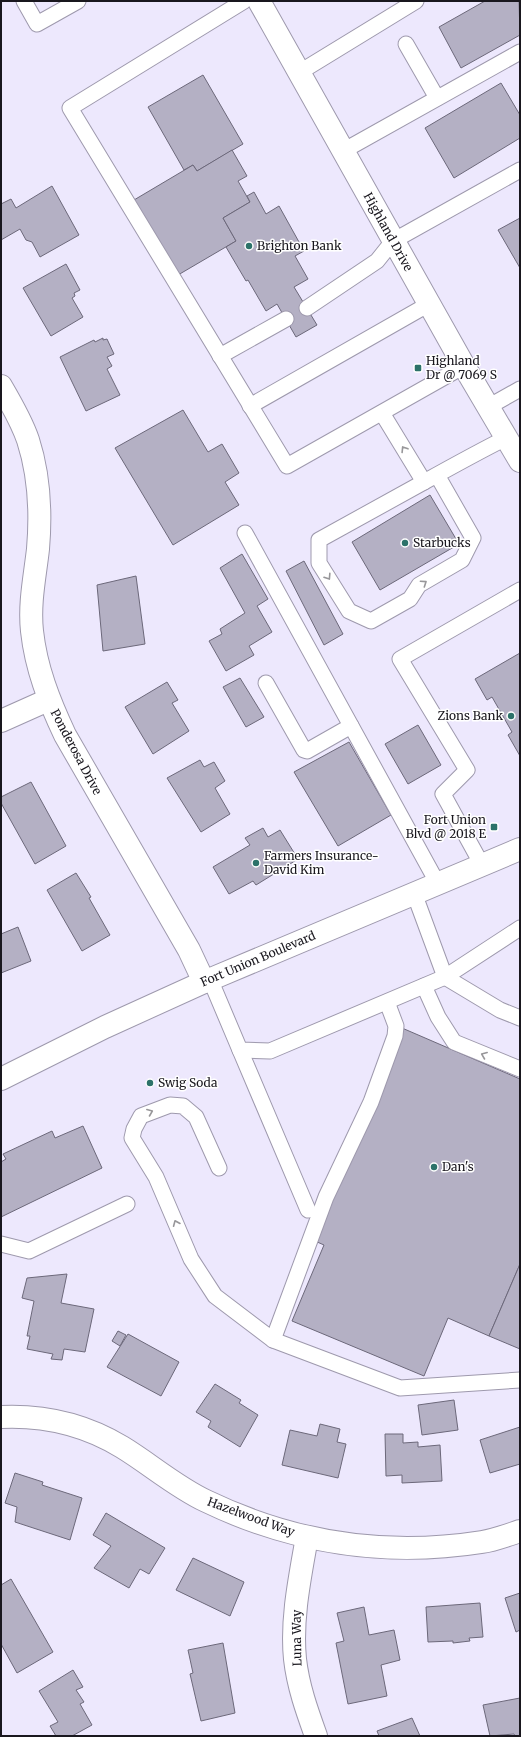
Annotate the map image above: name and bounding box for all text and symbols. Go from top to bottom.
street label: Highland Drive [361,190,416,274]
place label: Brighton Bank [257,238,342,253]
marker: Brighton Bank [244,241,254,251]
place label: Highland Dr @ 7069 S [426,353,497,382]
marker: Highland Dr @ 7069 S [413,363,423,373]
one-way arrow [401,446,408,453]
place label: Starbucks [413,535,471,550]
marker: Starbucks [400,538,410,548]
one-way arrow [323,573,331,580]
one-way arrow [420,580,427,588]
street label: Ponderosa Drive [48,706,105,797]
place label: Zions Bank [438,708,503,723]
marker: Zions Bank [506,711,516,721]
place label: Fort Union Blvd @ 2018 E [406,812,486,841]
marker: Fort Union Blvd @ 2018 E [489,822,499,832]
place label: Farmers Insurance- David Kim [264,848,379,877]
marker: Farmers Insurance- David Kim [251,858,261,868]
street label: Fort Union Boulevard [198,928,317,990]
one-way arrow [480,1051,487,1059]
place label: Swig Soda [158,1075,218,1090]
marker: Swig Soda [145,1078,155,1088]
one-way arrow [147,1109,154,1117]
place label: Dan's [442,1159,474,1174]
marker: Dan's [429,1162,439,1172]
one-way arrow [173,1219,181,1227]
street label: Hazelwood Way [205,1494,297,1539]
street label: Luna Way [289,1610,304,1666]

